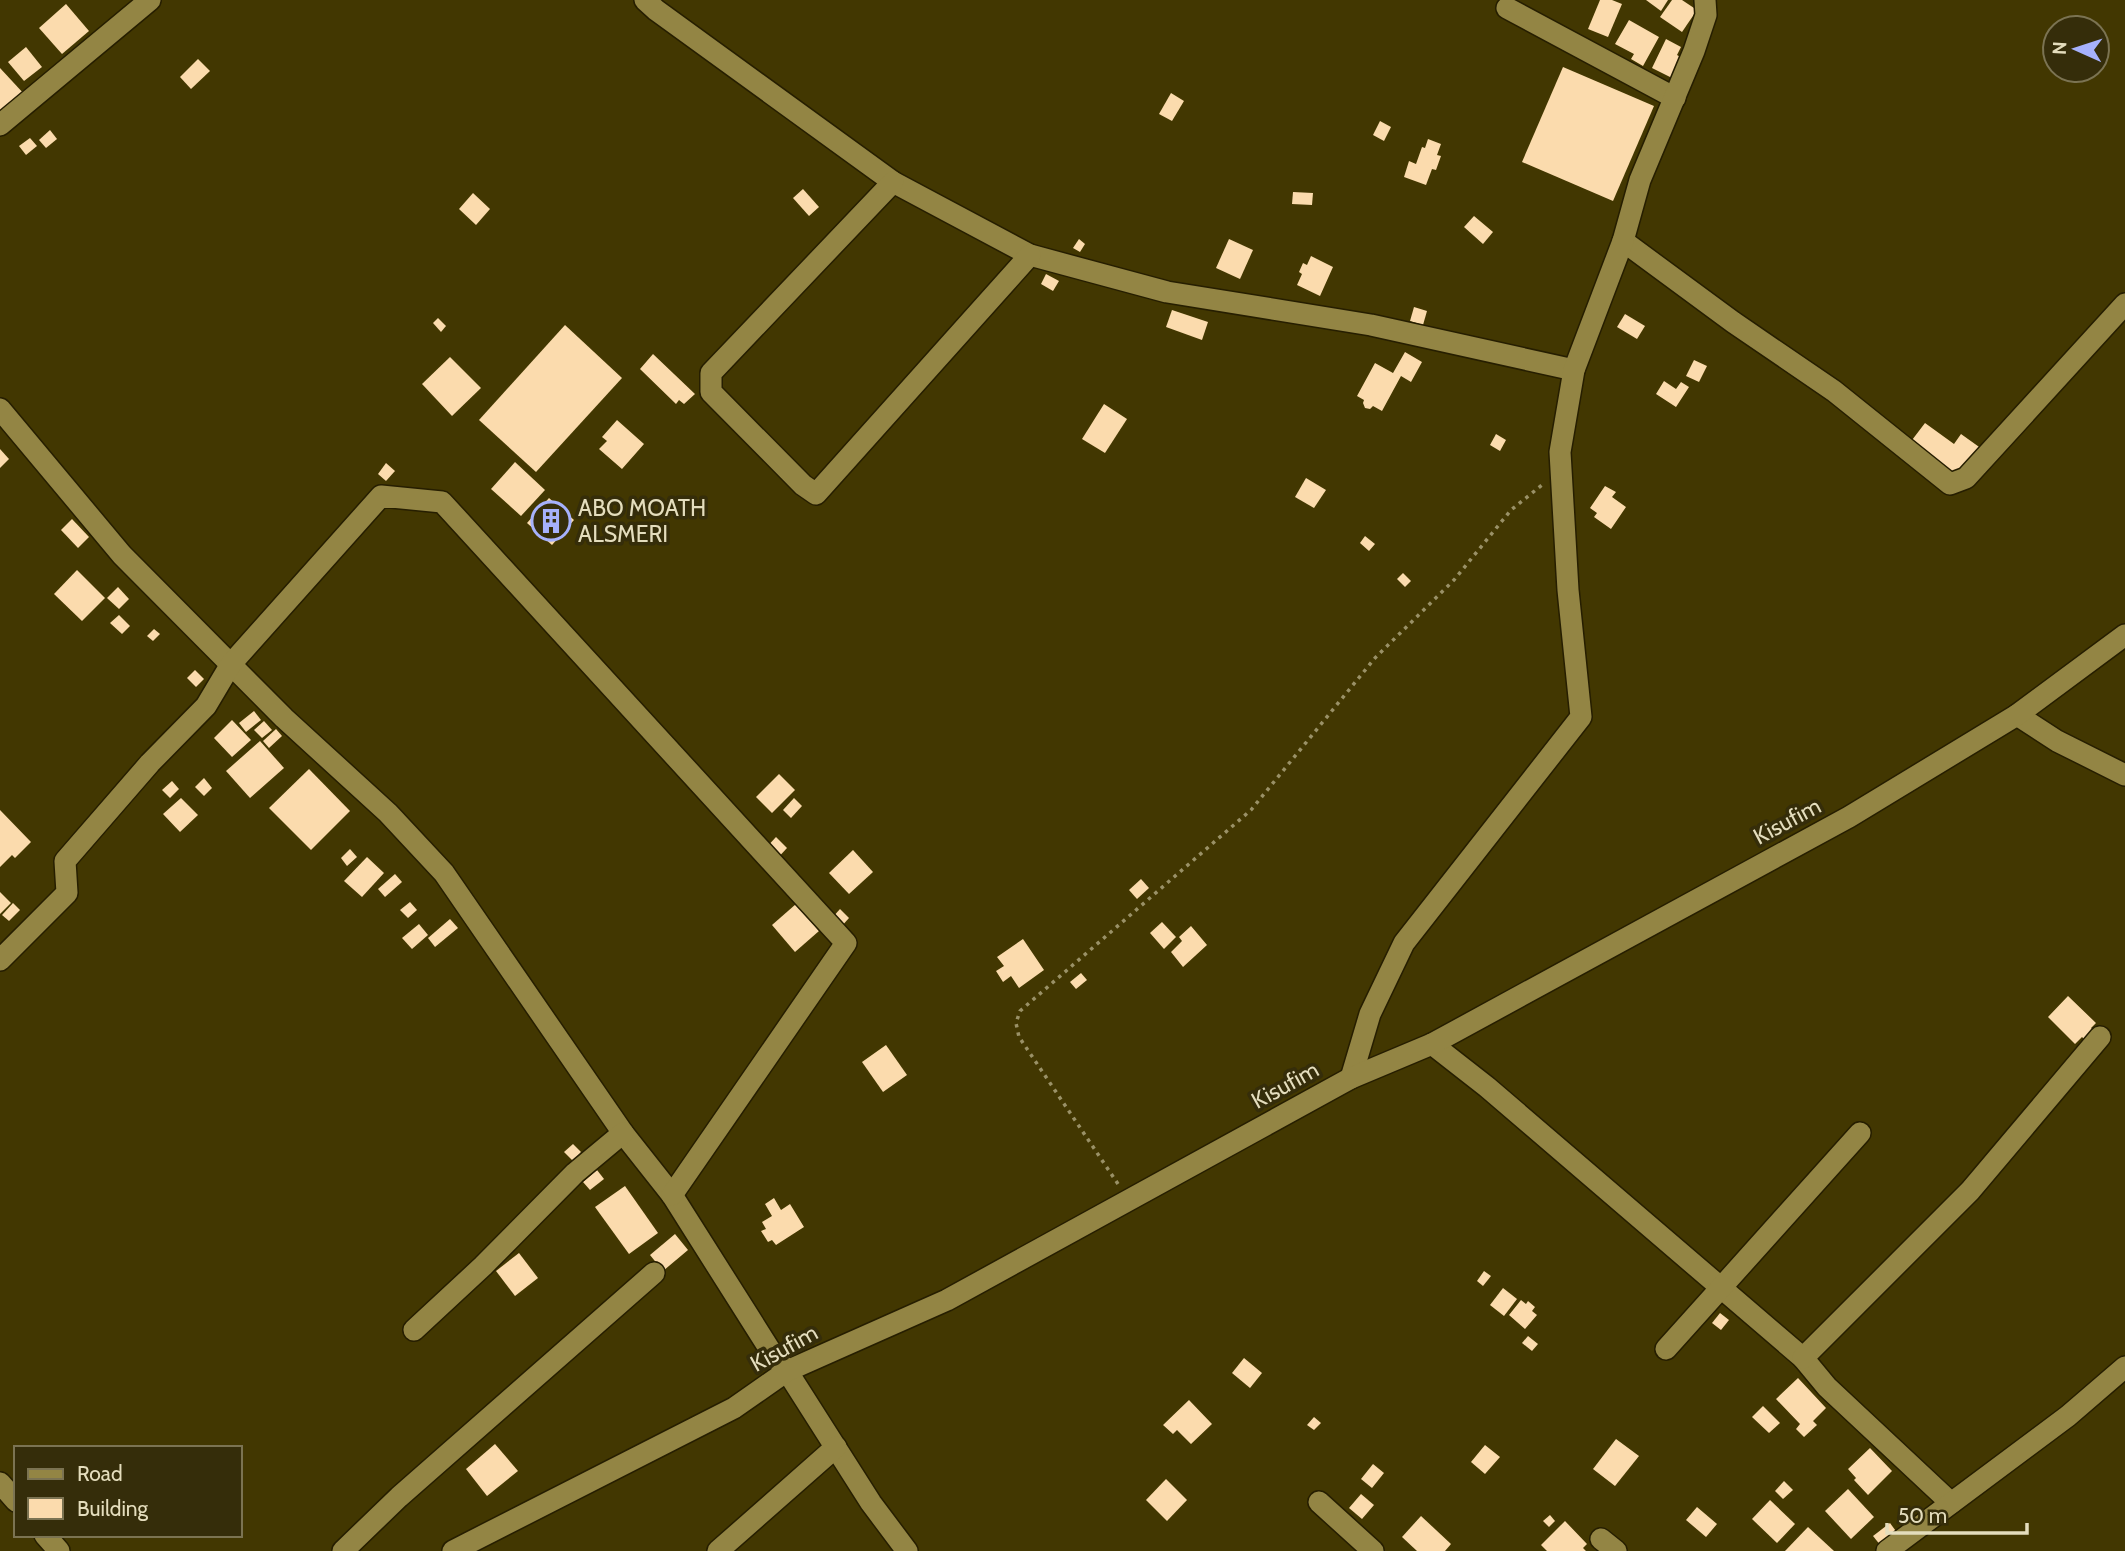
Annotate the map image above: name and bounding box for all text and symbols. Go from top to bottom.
north arrow [2041,14,2111,84]
text: N [2048,41,2071,55]
place label: ABO MOATH ALSMERI [578,494,706,548]
building icon: ABO MOATH ALSMERI [530,500,572,542]
street label: Kisufim [1748,792,1826,850]
street label: Kisufim [1246,1055,1324,1115]
street label: Kisufim [745,1318,823,1378]
legend [14,1446,242,1537]
text: Road [77,1461,123,1486]
scale bar [1887,1492,2027,1536]
text: Building [77,1496,149,1521]
text: 50 m [1898,1503,1947,1528]

